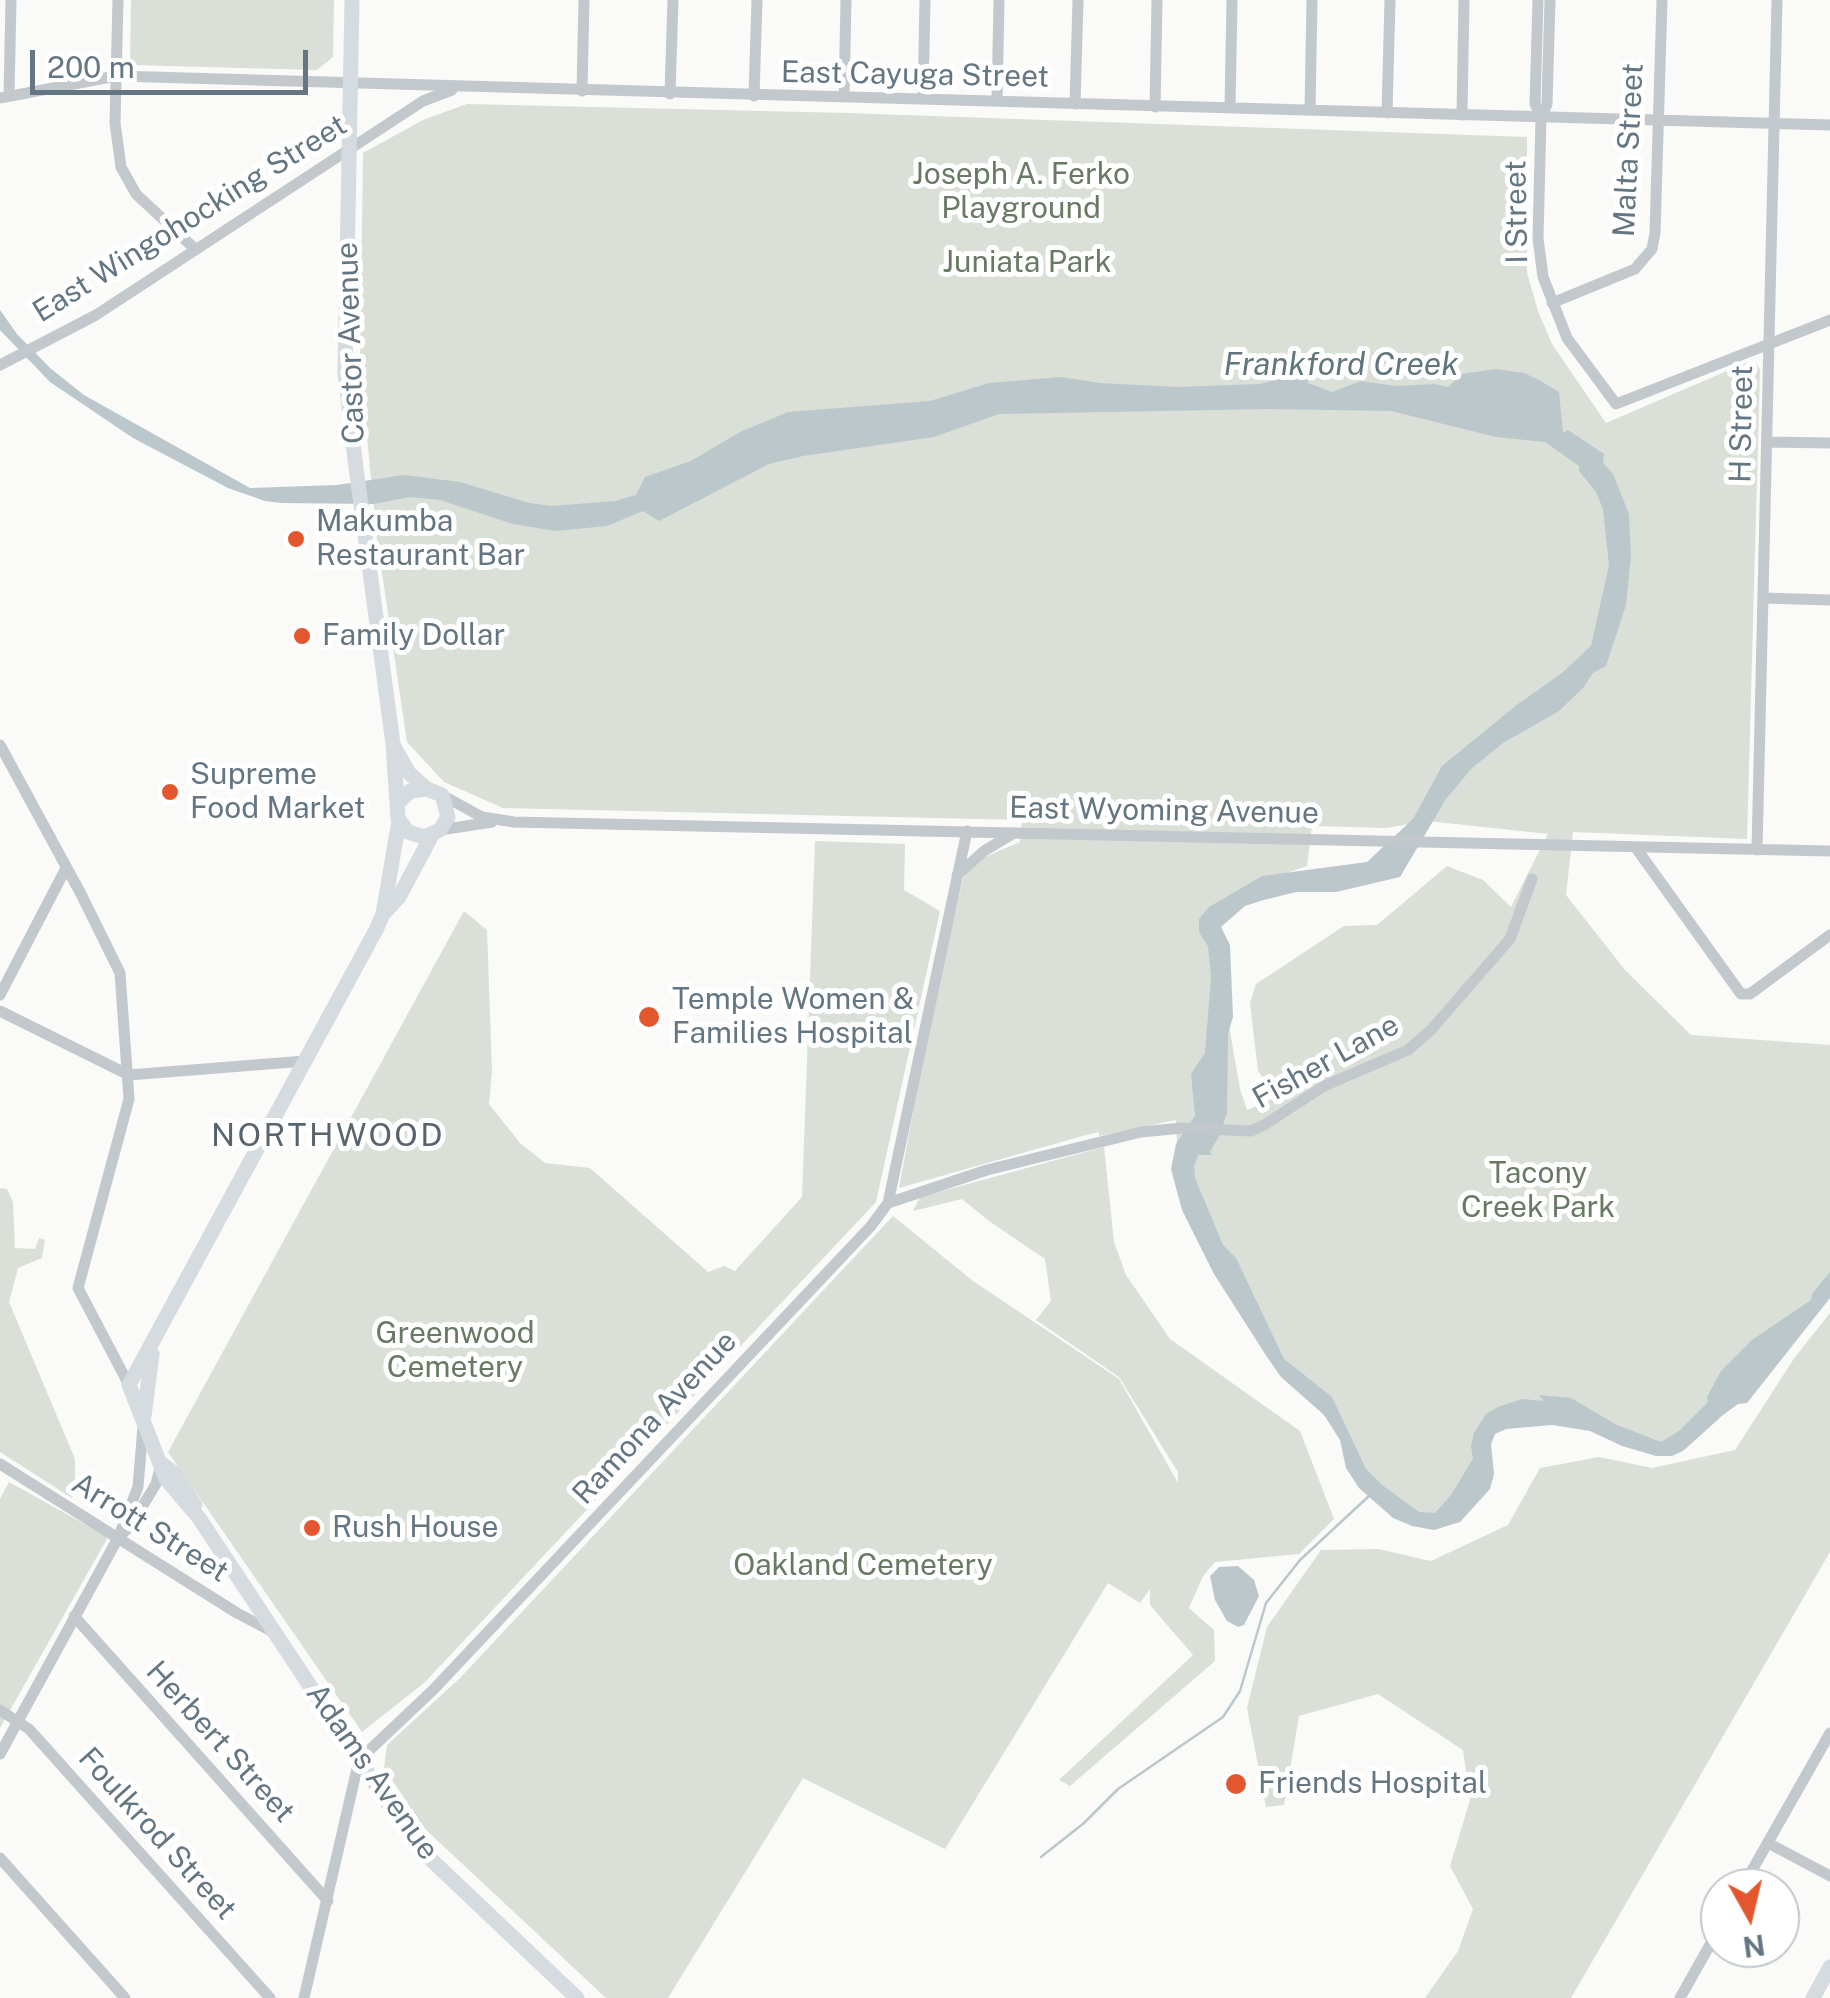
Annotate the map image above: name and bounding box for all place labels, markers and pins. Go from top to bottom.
place label: Makumba Restaurant Bar [316,504,525,574]
marker: Makumba Restaurant Bar [285,528,307,550]
place label: Family Dollar [322,618,505,654]
marker: Family Dollar [291,625,313,647]
place label: Supreme Food Market [190,757,365,828]
marker: Supreme Food Market [159,781,181,803]
place label: Temple Women & Families Hospital [672,982,914,1052]
marker: Temple Women & Families Hospital [636,1004,662,1030]
place label: Rush House [332,1510,499,1546]
marker: Rush House [301,1517,323,1539]
place label: Friends Hospital [1258,1766,1487,1802]
marker: Friends Hospital [1223,1771,1249,1797]

